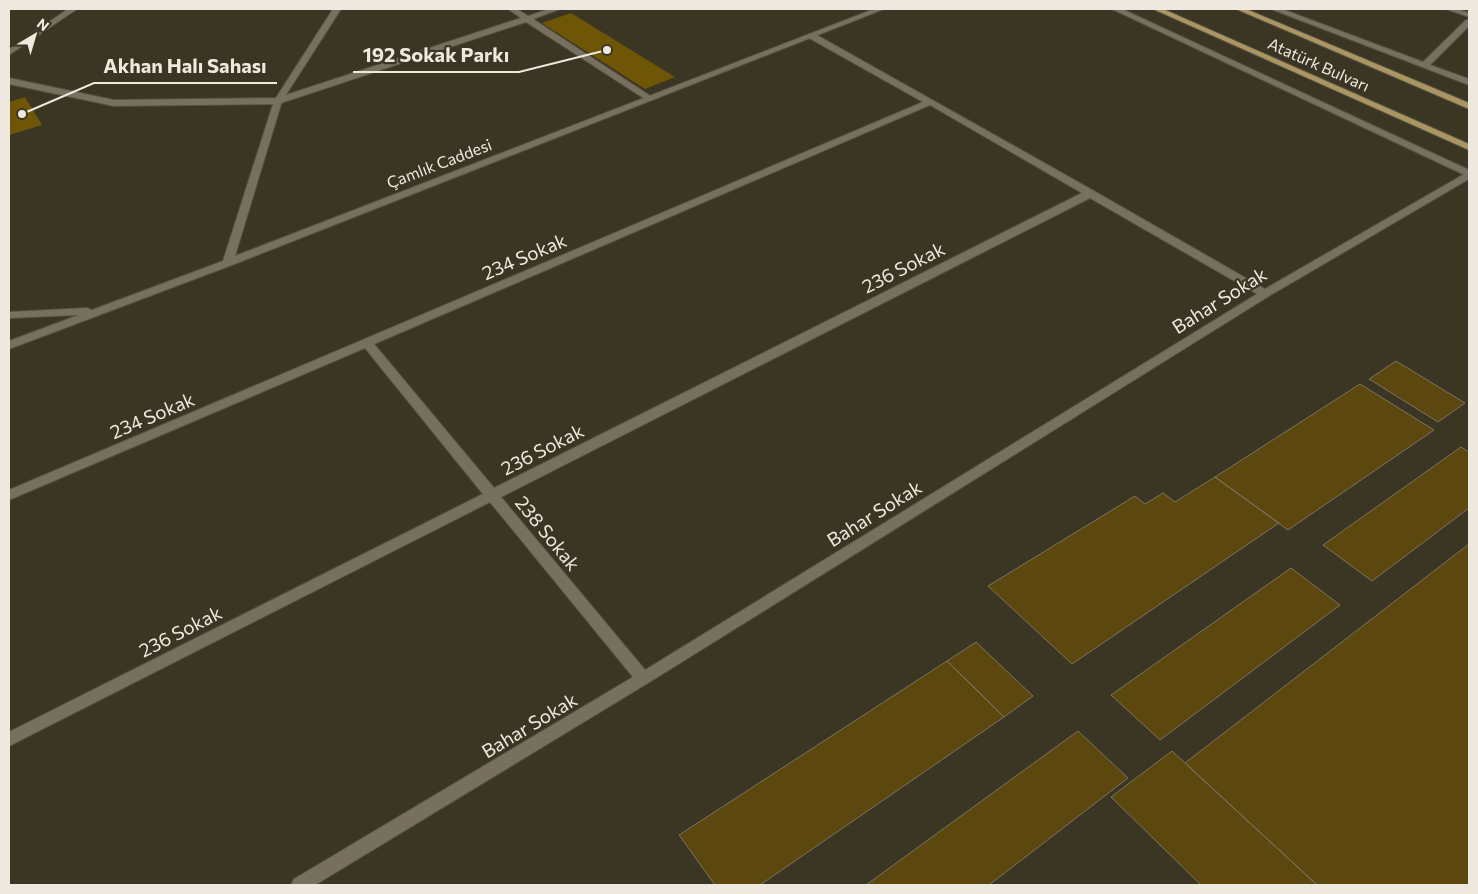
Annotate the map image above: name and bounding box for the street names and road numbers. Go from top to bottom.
street label: Atatürk Bulvarı [1265,33,1373,95]
street label: Çamlık Caddesi [384,134,494,192]
street label: 234 Sokak [478,228,570,284]
street label: 236 Sokak [858,236,948,298]
street label: Bahar Sokak [1167,262,1271,338]
street label: 234 Sokak [106,387,198,443]
street label: 236 Sokak [497,418,587,480]
street label: Bahar Sokak [822,475,926,551]
street label: 238 Sokak [511,491,585,575]
street label: 236 Sokak [135,600,225,662]
street label: Bahar Sokak [477,688,581,762]

